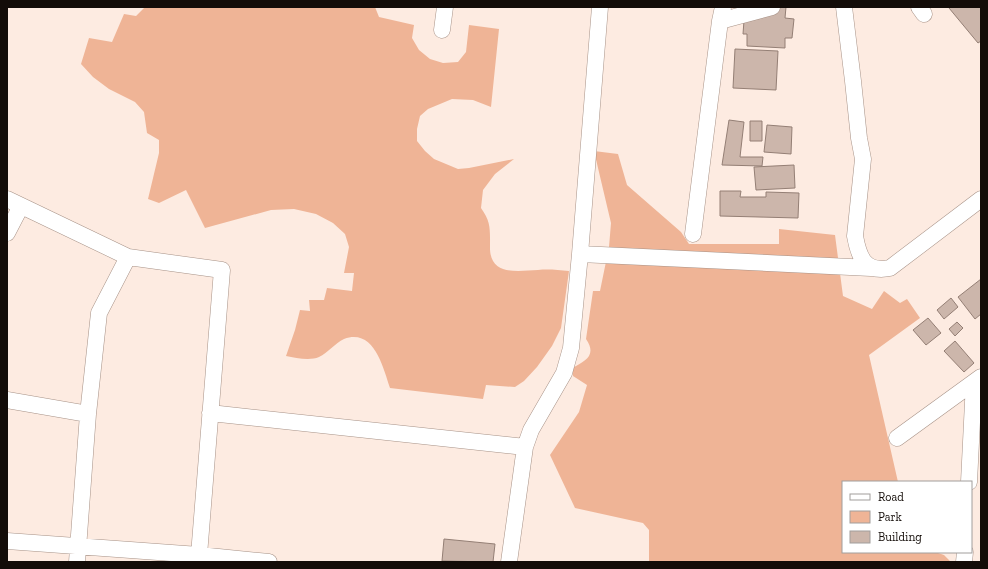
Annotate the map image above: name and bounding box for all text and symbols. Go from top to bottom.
legend [842,481,972,553]
text: Road [878,490,904,504]
text: Park [878,510,903,524]
text: Building [878,530,922,544]

